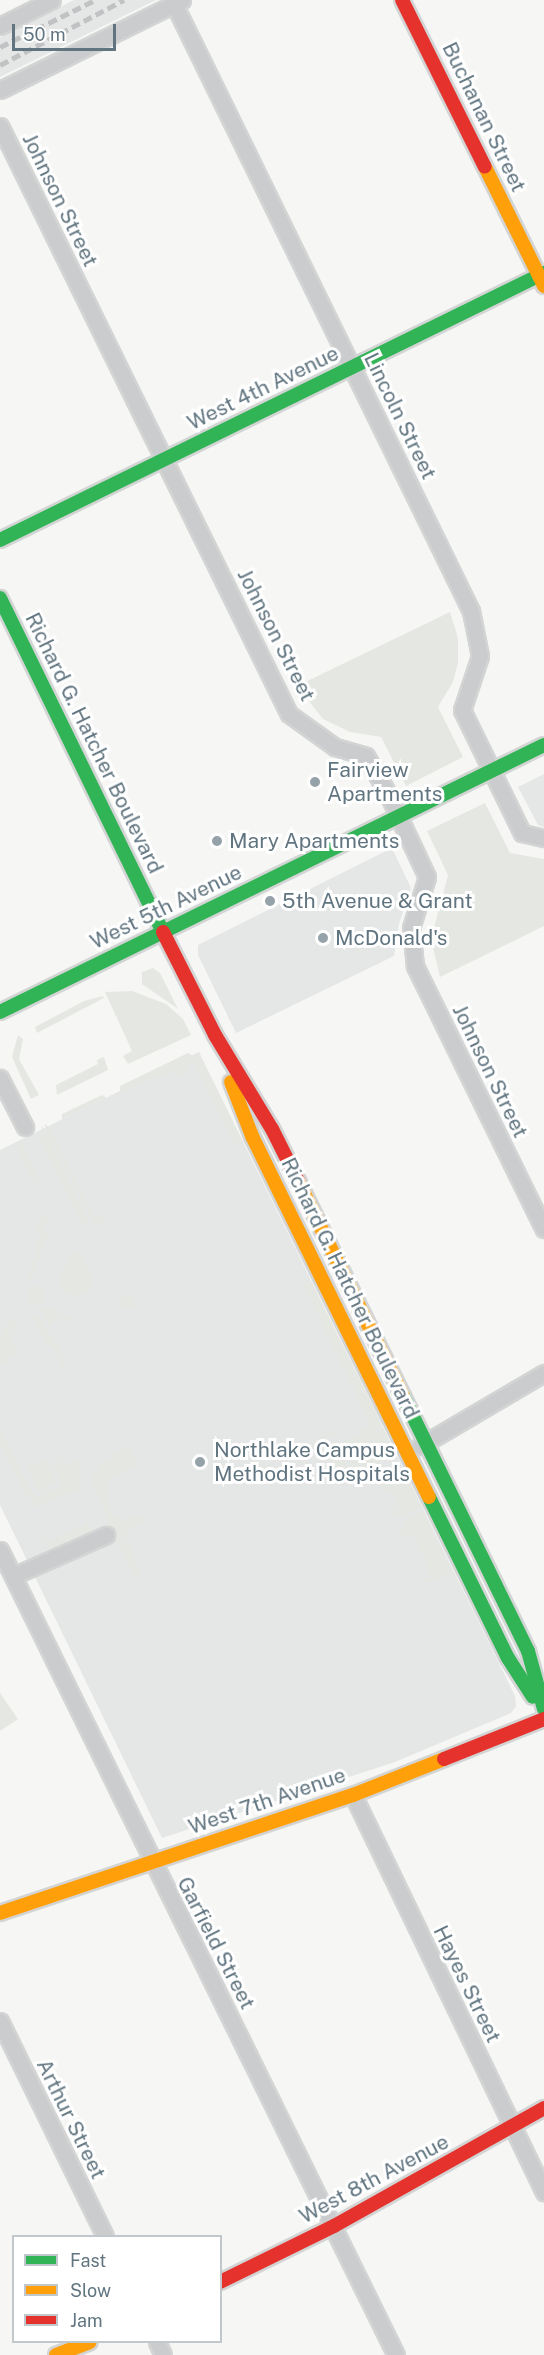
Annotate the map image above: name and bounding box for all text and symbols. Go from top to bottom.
scale bar [15,12,118,50]
text: 50 m [23,24,66,45]
street label: Buchanan Street [437,38,531,196]
street label: Johnson Street [17,129,103,271]
street label: West 4th Avenue [183,340,343,436]
street label: Lincoln Street [359,349,441,483]
street label: Johnson Street [232,565,320,705]
street label: Richard G. Hatcher Boulevard [20,608,168,878]
place label: Fairview Apartments [327,757,442,807]
marker: Fairview Apartments [308,775,322,789]
place label: Mary Apartments [229,828,399,854]
marker: Mary Apartments [210,834,224,848]
street label: West 5th Avenue [86,859,246,955]
place label: 5th Avenue & Grant [282,888,473,914]
marker: 5th Avenue & Grant [263,894,277,908]
place label: McDonald's [335,925,447,951]
marker: McDonald's [316,931,330,945]
street label: Johnson Street [447,1000,533,1142]
street label: Richard G. Hatcher Boulevard [276,1153,424,1423]
place label: Northlake Campus Methodist Hospitals [214,1437,410,1487]
marker: Northlake Campus Methodist Hospitals [191,1453,209,1471]
street label: West 7th Avenue [185,1762,349,1840]
street label: Garfield Street [172,1873,260,2013]
street label: Hayes Street [428,1921,506,2047]
street label: Arthur Street [31,2055,111,2183]
street label: West 8th Avenue [295,2129,453,2229]
legend [12,2235,222,2343]
text: Fast [70,2250,106,2271]
text: Slow [70,2280,111,2301]
text: Jam [70,2310,103,2331]

